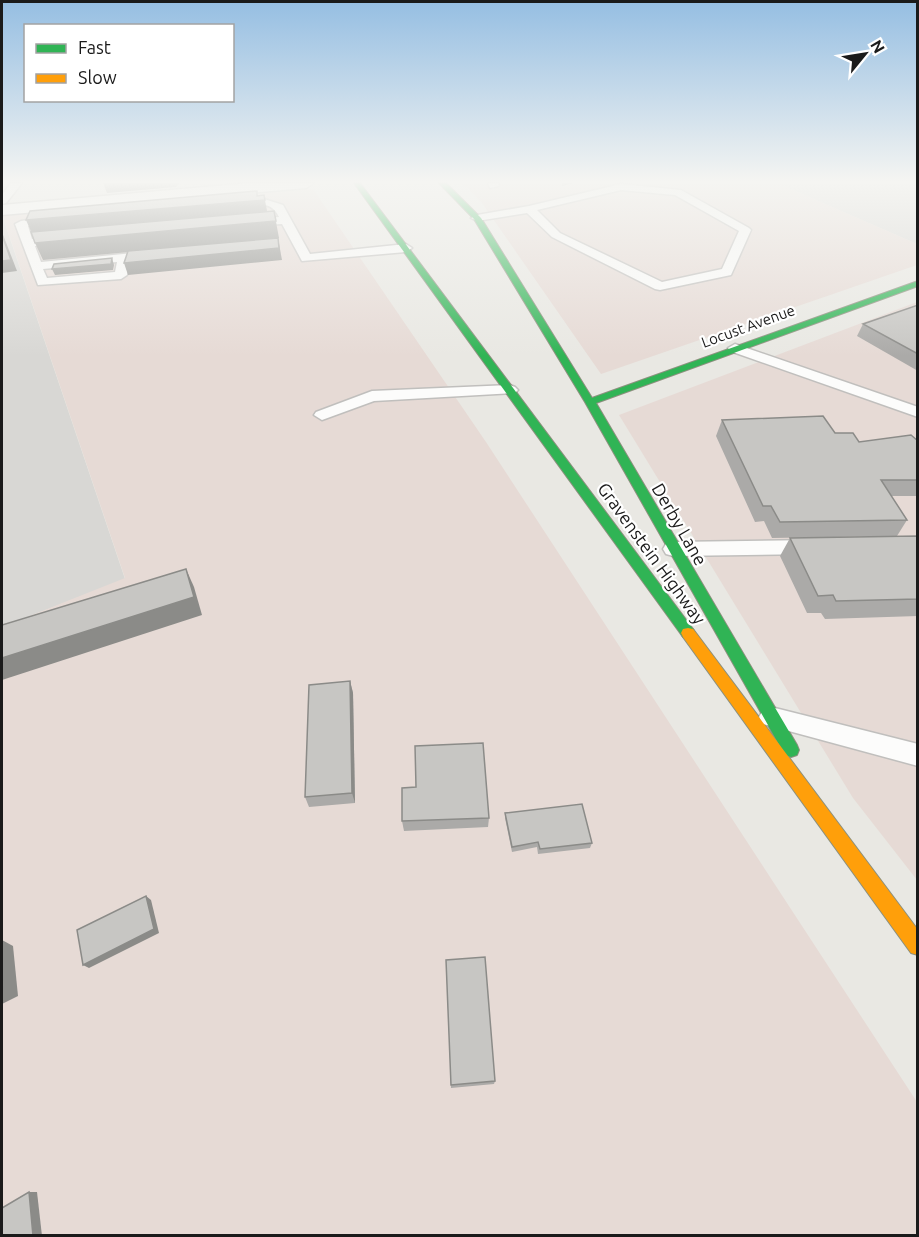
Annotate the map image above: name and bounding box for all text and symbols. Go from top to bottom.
legend [24,24,234,102]
north arrow [835,24,895,84]
text: Fast [78,37,111,57]
text: N [867,37,889,56]
text: Slow [78,67,117,87]
street label: Locust Avenue [699,301,797,351]
street label: Gravenstein Highway [594,478,710,628]
street label: Derby Lane [648,479,712,569]

